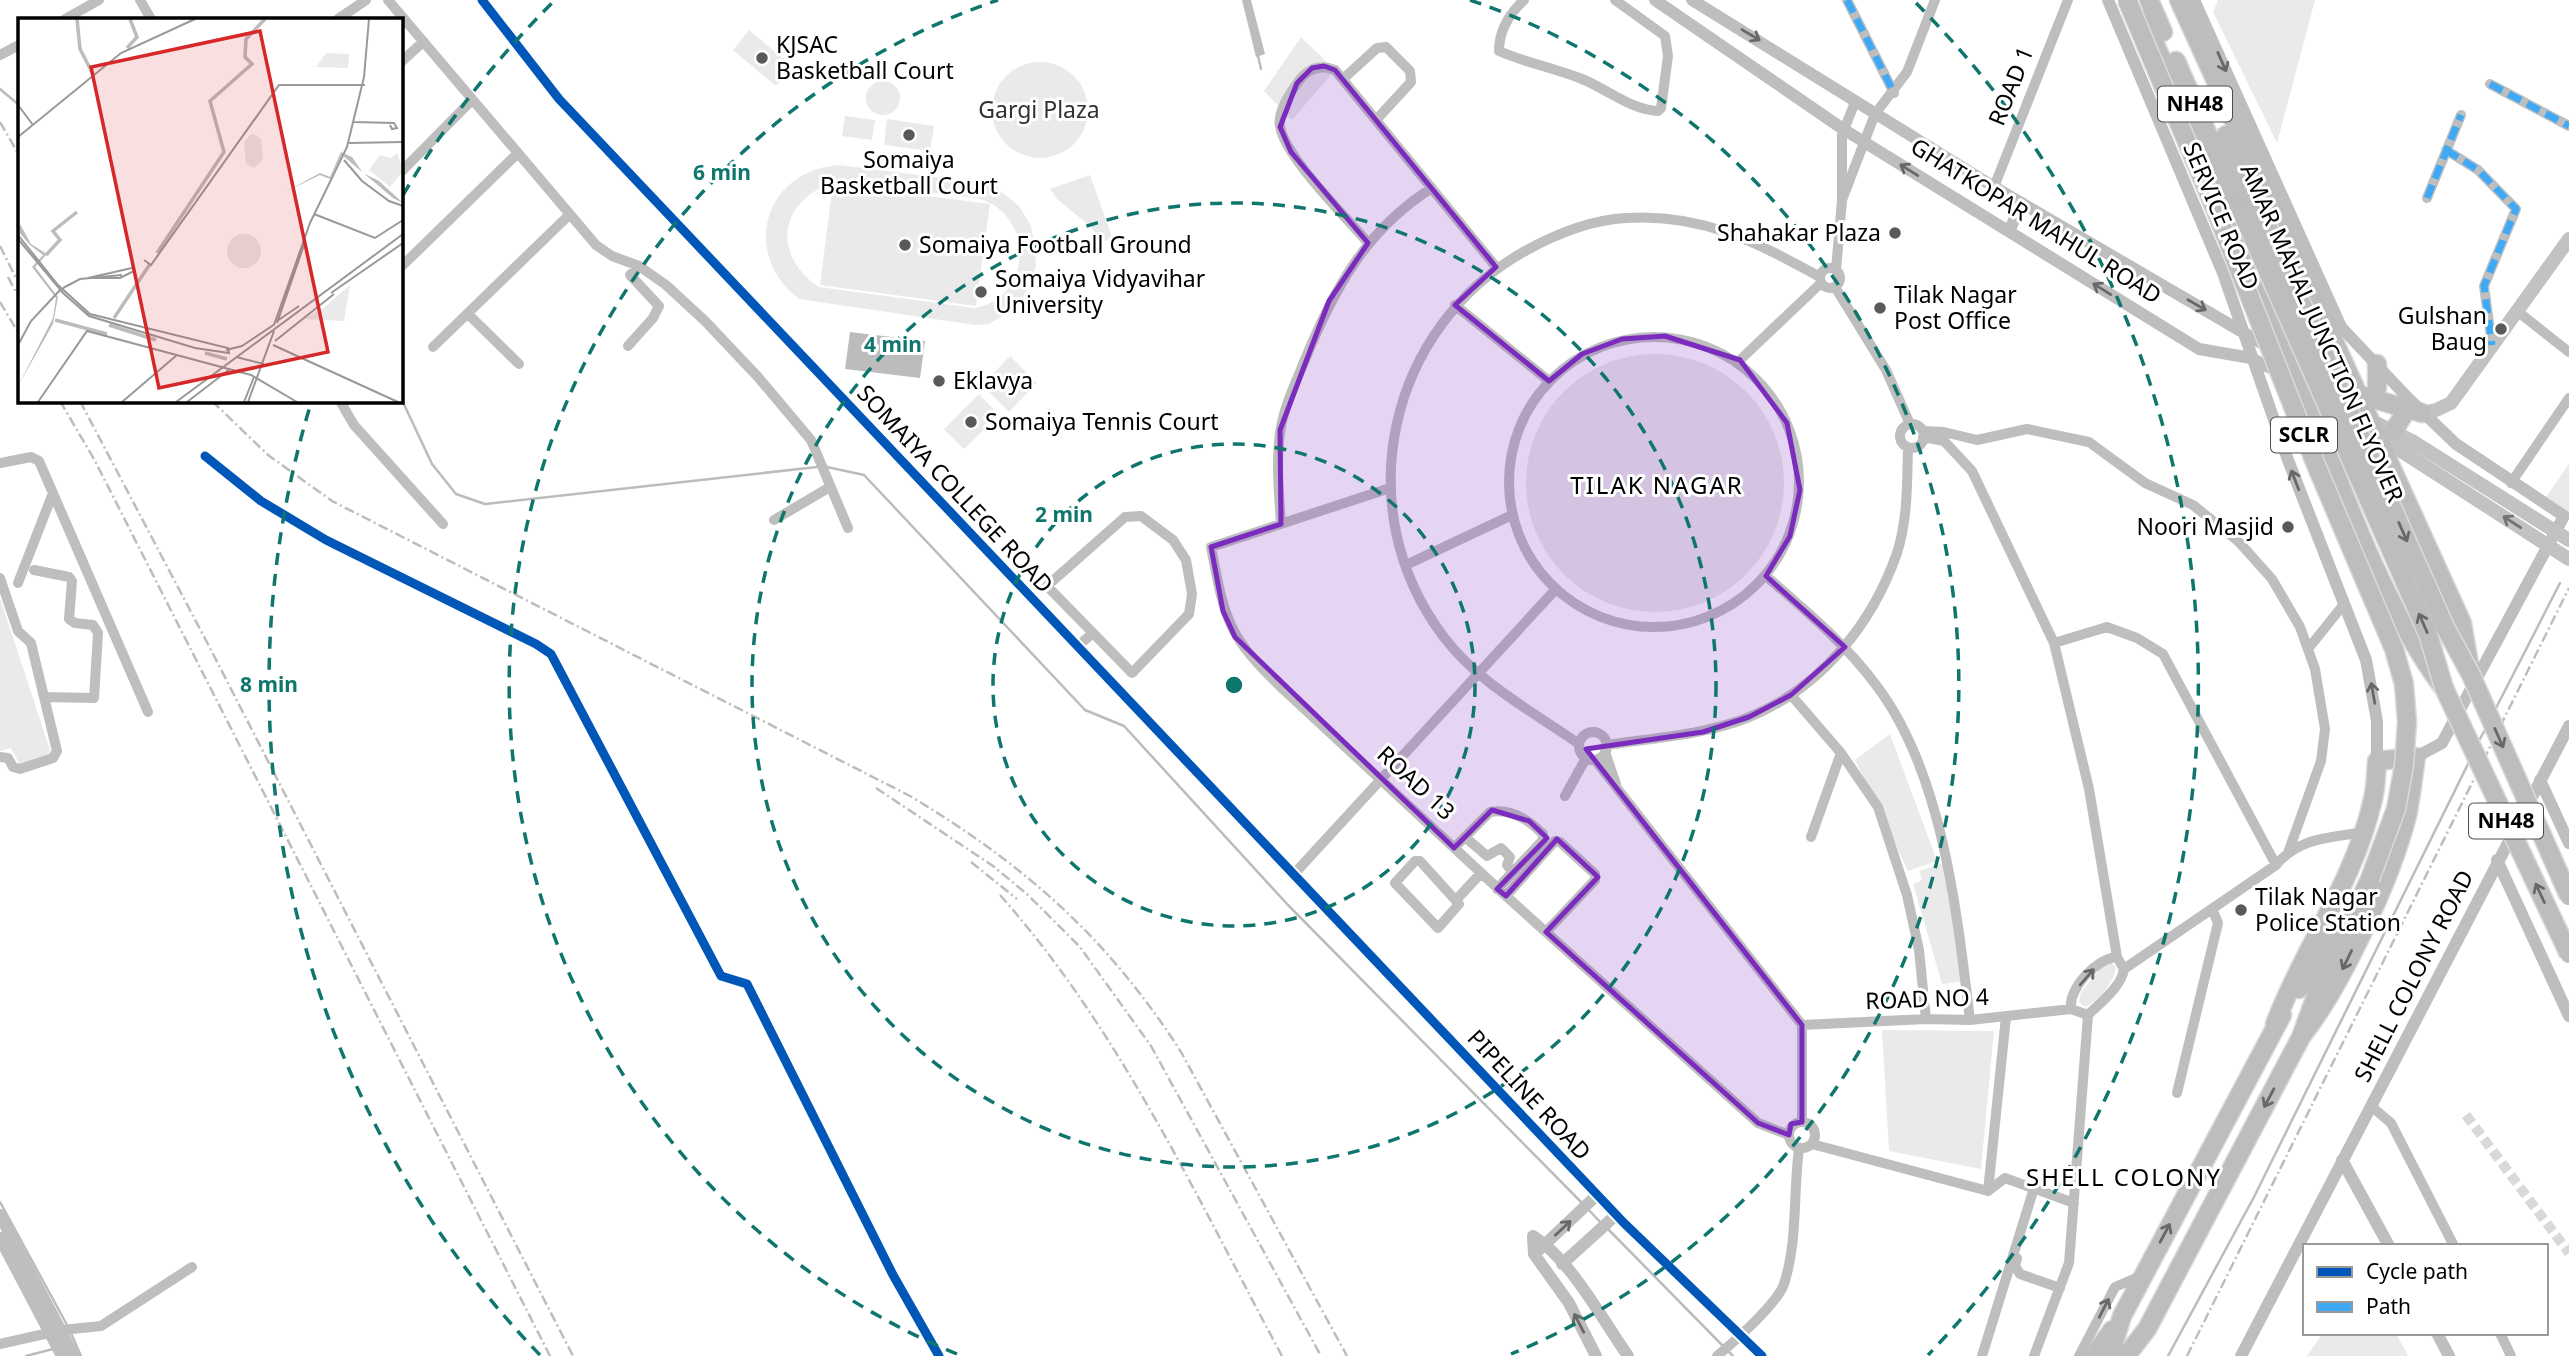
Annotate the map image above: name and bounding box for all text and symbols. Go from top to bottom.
inset map [18,18,402,402]
place label: KJSAC Basketball Court [776,28,954,86]
one-way arrow [1740,28,1760,42]
street label: ROAD 1 [1980,41,2040,130]
marker: KJSAC Basketball Court [754,50,770,66]
one-way arrow [2216,51,2229,72]
road number: NH48 [2158,86,2232,122]
park label: Gargi Plaza [978,93,1100,125]
marker: Somaiya Basketball Court [901,127,917,143]
street label: GHATKOPAR MAHUL ROAD [1905,130,2168,311]
street label: SERVICE ROAD [2176,137,2268,295]
place label: Somaiya Basketball Court [820,143,998,201]
text: 6 min [693,158,751,186]
street label: AMAR MAHAL JUNCTION FLYOVER [2234,158,2412,507]
one-way arrow [1899,162,1919,176]
place label: Shahakar Plaza [1717,216,1881,248]
marker: Shahakar Plaza [1887,225,1903,241]
place label: Somaiya Football Ground [919,228,1192,260]
marker: Somaiya Football Ground [897,237,913,253]
place label: Somaiya Vidyavihar University [995,262,1206,320]
place label: Tilak Nagar Post Office [1894,278,2017,336]
one-way arrow [2093,282,2113,296]
marker: Somaiya Vidyavihar University [973,284,989,300]
one-way arrow [2186,298,2206,312]
place label: Gulshan Baug [2398,299,2487,357]
marker: Tilak Nagar Post Office [1872,300,1888,316]
marker: Gulshan Baug [2493,321,2509,337]
text: 4 min [864,330,922,358]
place label: Eklavya [953,364,1033,396]
marker: Eklavya [931,373,947,389]
street label: SOMAIYA COLLEGE ROAD [851,377,1061,599]
place label: Somaiya Tennis Court [985,405,1218,437]
marker: Somaiya Tennis Court [963,414,979,430]
road number: SCLR [2271,418,2337,452]
district label: TILAK NAGAR [1570,468,1744,501]
one-way arrow [2288,469,2301,491]
text: 2 min [1035,500,1093,528]
place label: Noori Masjid [2136,510,2274,542]
one-way arrow [2502,515,2522,529]
marker: Noori Masjid [2280,519,2296,535]
one-way arrow [2397,521,2410,542]
one-way arrow [2416,613,2429,635]
text: 8 min [240,670,298,698]
centre of rings [1222,673,1246,697]
one-way arrow [2366,682,2379,705]
one-way arrow [2493,726,2506,748]
street label: ROAD 13 [1371,738,1463,827]
road number: NH48 [2469,804,2543,838]
street label: SHELL COLONY ROAD [2346,864,2480,1087]
place label: Tilak Nagar Police Station [2255,880,2401,938]
one-way arrow [2533,883,2546,904]
marker: Tilak Nagar Police Station [2233,902,2249,918]
one-way arrow [2339,949,2353,970]
one-way arrow [2079,968,2095,986]
street label: ROAD NO 4 [1865,980,1989,1016]
street label: PIPELINE ROAD [1461,1022,1599,1167]
one-way arrow [2261,1087,2275,1108]
district label: SHELL COLONY [2026,1160,2222,1193]
one-way arrow [1554,1220,1572,1236]
one-way arrow [2158,1224,2172,1244]
legend [2303,1244,2548,1335]
text: Cycle path [2366,1257,2468,1285]
text: Path [2366,1292,2411,1320]
one-way arrow [2098,1298,2111,1319]
one-way arrow [1571,1313,1585,1334]

